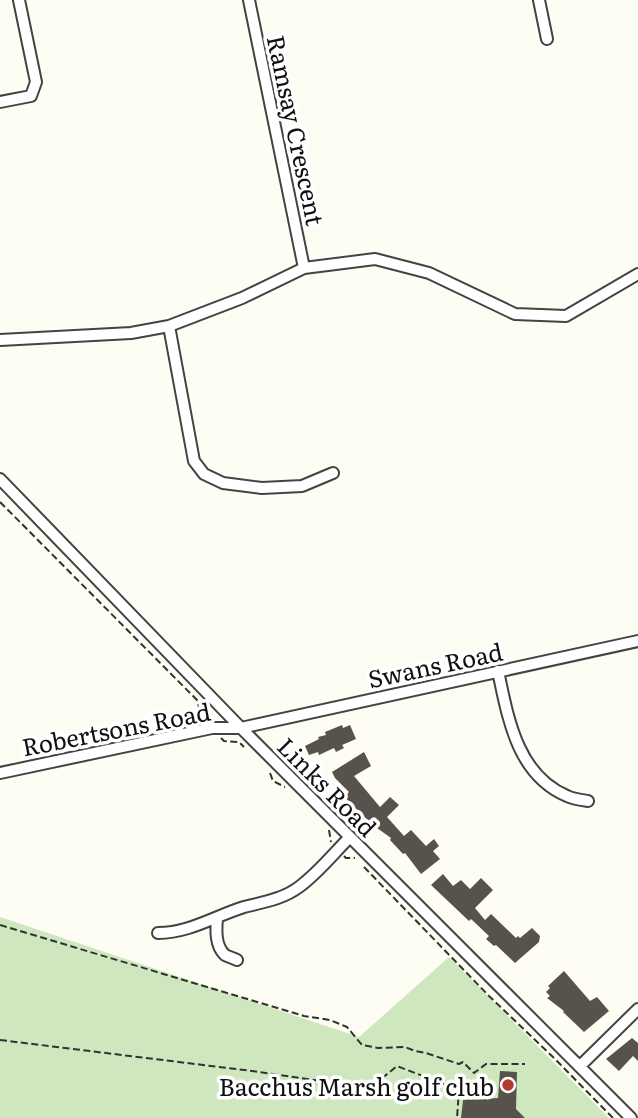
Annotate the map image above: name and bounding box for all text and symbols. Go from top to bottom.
street label: Ramsay Crescent [260,32,334,229]
street label: Swans Road [364,633,506,695]
street label: Robertsons Road [19,692,214,763]
street label: Links Road [270,728,386,844]
place label: Bacchus Marsh golf club [219,1068,494,1103]
marker: Bacchus Marsh golf club [500,1077,516,1093]

